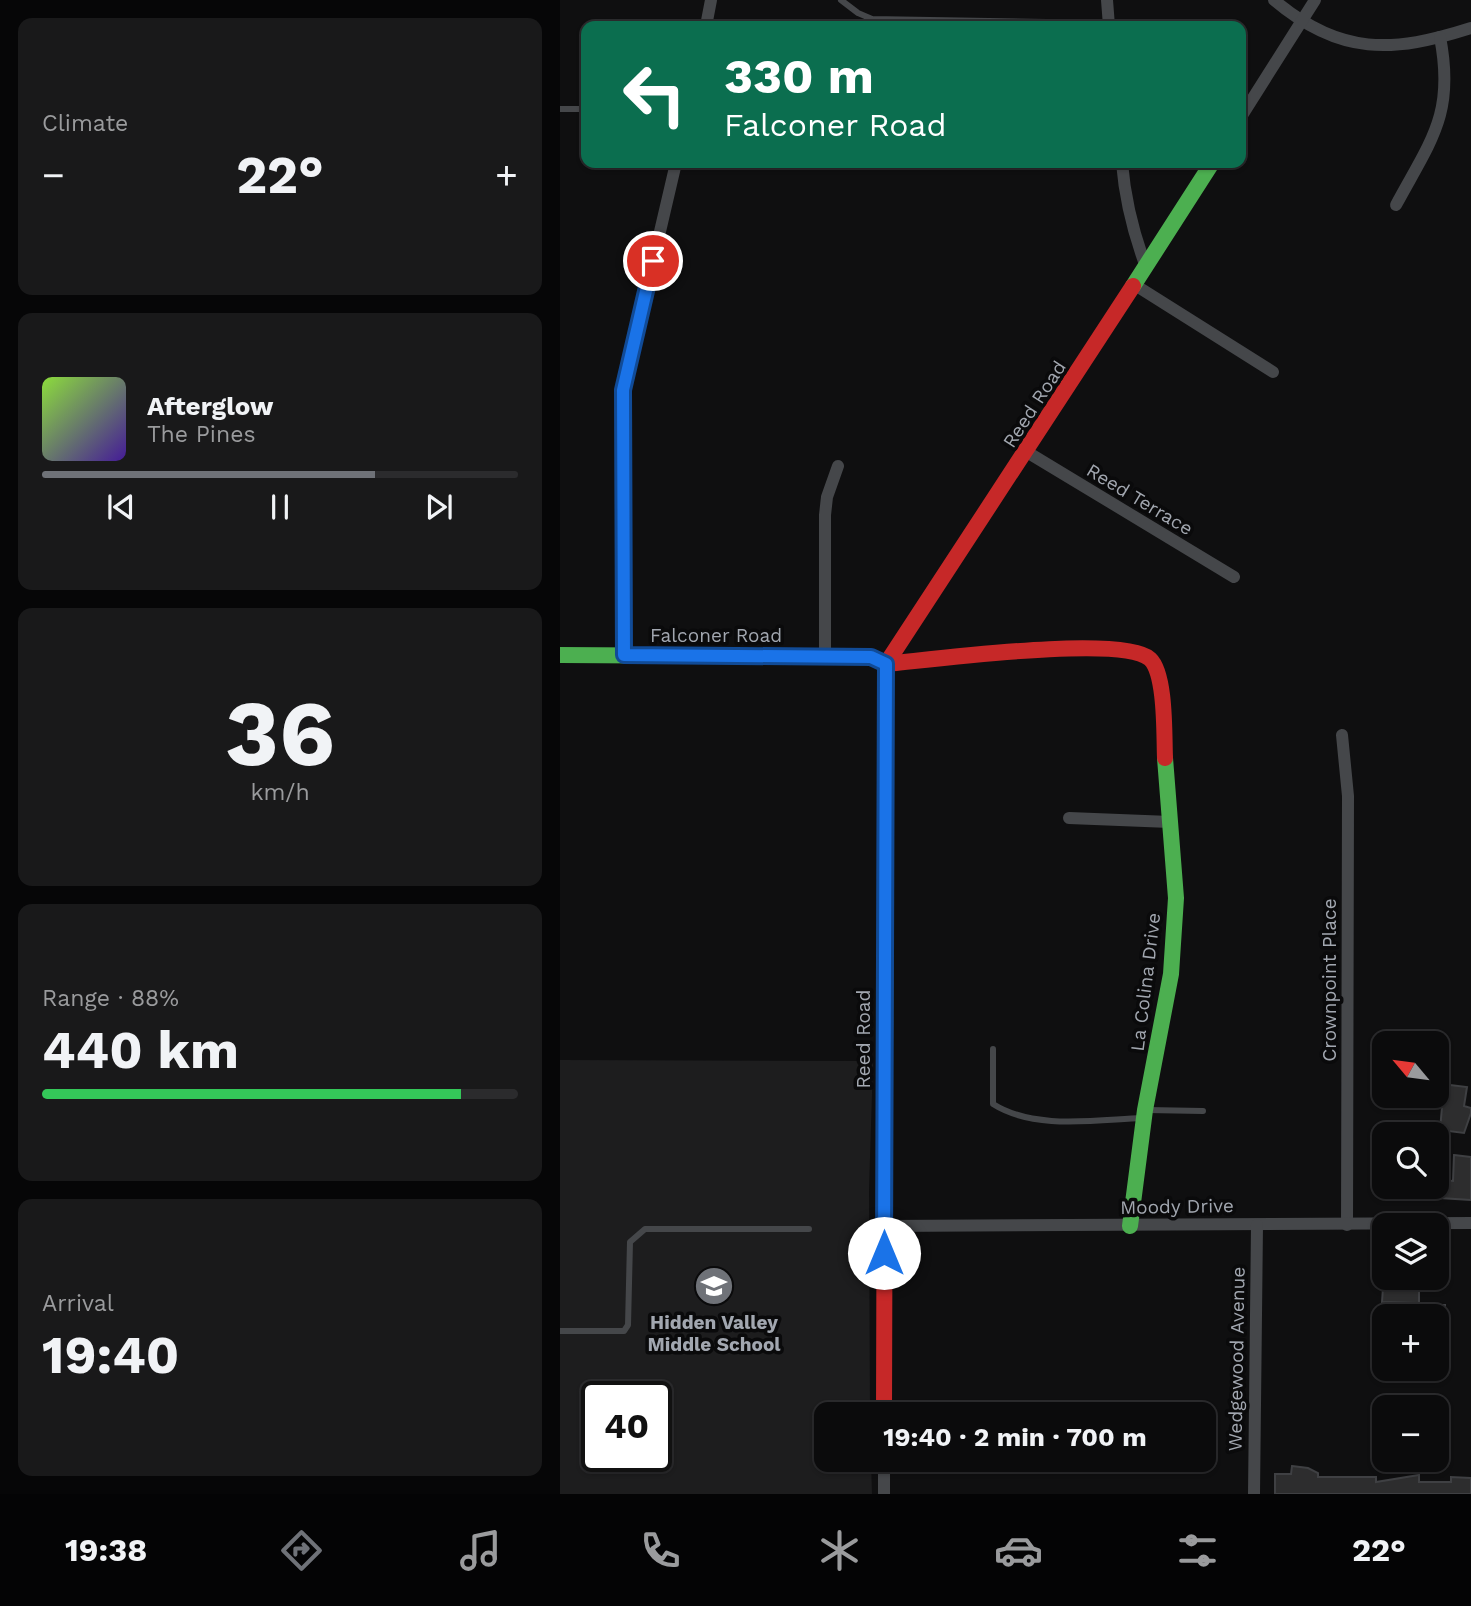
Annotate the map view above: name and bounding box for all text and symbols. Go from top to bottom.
text: 330 m [724,47,874,105]
icon: left [609,49,700,140]
text: Falconer Road [724,106,947,144]
text: Climate [42,110,128,137]
text: 22° [236,145,324,206]
text: − [42,153,65,197]
text: + [495,153,518,197]
pin [623,231,683,291]
icon: arrive [634,242,672,280]
street label: Reed Road [998,356,1071,452]
text: Afterglow [147,391,273,421]
text: The Pines [147,421,256,448]
street label: Reed Terrace [1082,459,1197,540]
icon: previous [102,488,140,526]
icon: pause [261,488,299,526]
icon: next [420,488,458,526]
street label: Falconer Road [650,624,782,647]
text: 36 [225,680,335,787]
text: km/h [250,779,310,806]
street label: Crownpoint Place [1318,898,1341,1062]
street label: La Colina Drive [1126,912,1165,1053]
text: Range · 88% [42,985,179,1012]
street label: Reed Road [852,989,875,1089]
text: 440 km [42,1020,239,1081]
north arrow [1372,1031,1449,1108]
map controls [1372,1031,1449,1472]
button: search [1372,1122,1449,1199]
street label: Moody Drive [1120,1194,1234,1219]
button: layers [1372,1213,1449,1290]
position arrow [847,1216,921,1290]
school or university icon: Hidden Valley Middle School [693,1265,735,1307]
street label: Wedgewood Avenue [1223,1267,1250,1451]
text: Arrival [42,1290,114,1317]
button: + [1372,1304,1449,1381]
place label: Hidden Valley Middle School [647,1311,781,1356]
text: 19:40 [42,1325,179,1386]
speed limit sign: 40 [581,1381,672,1472]
button: − [1372,1395,1449,1472]
text: 19:40 · 2 min · 700 m [883,1422,1147,1452]
icon: directions [277,1526,326,1575]
icon: music [456,1526,505,1575]
icon: phone [636,1526,685,1575]
icon: climate [815,1526,864,1575]
icon: car [994,1526,1043,1575]
icon: filters [1173,1526,1222,1575]
text: 19:38 [65,1531,147,1569]
text: 22° [1352,1531,1406,1569]

